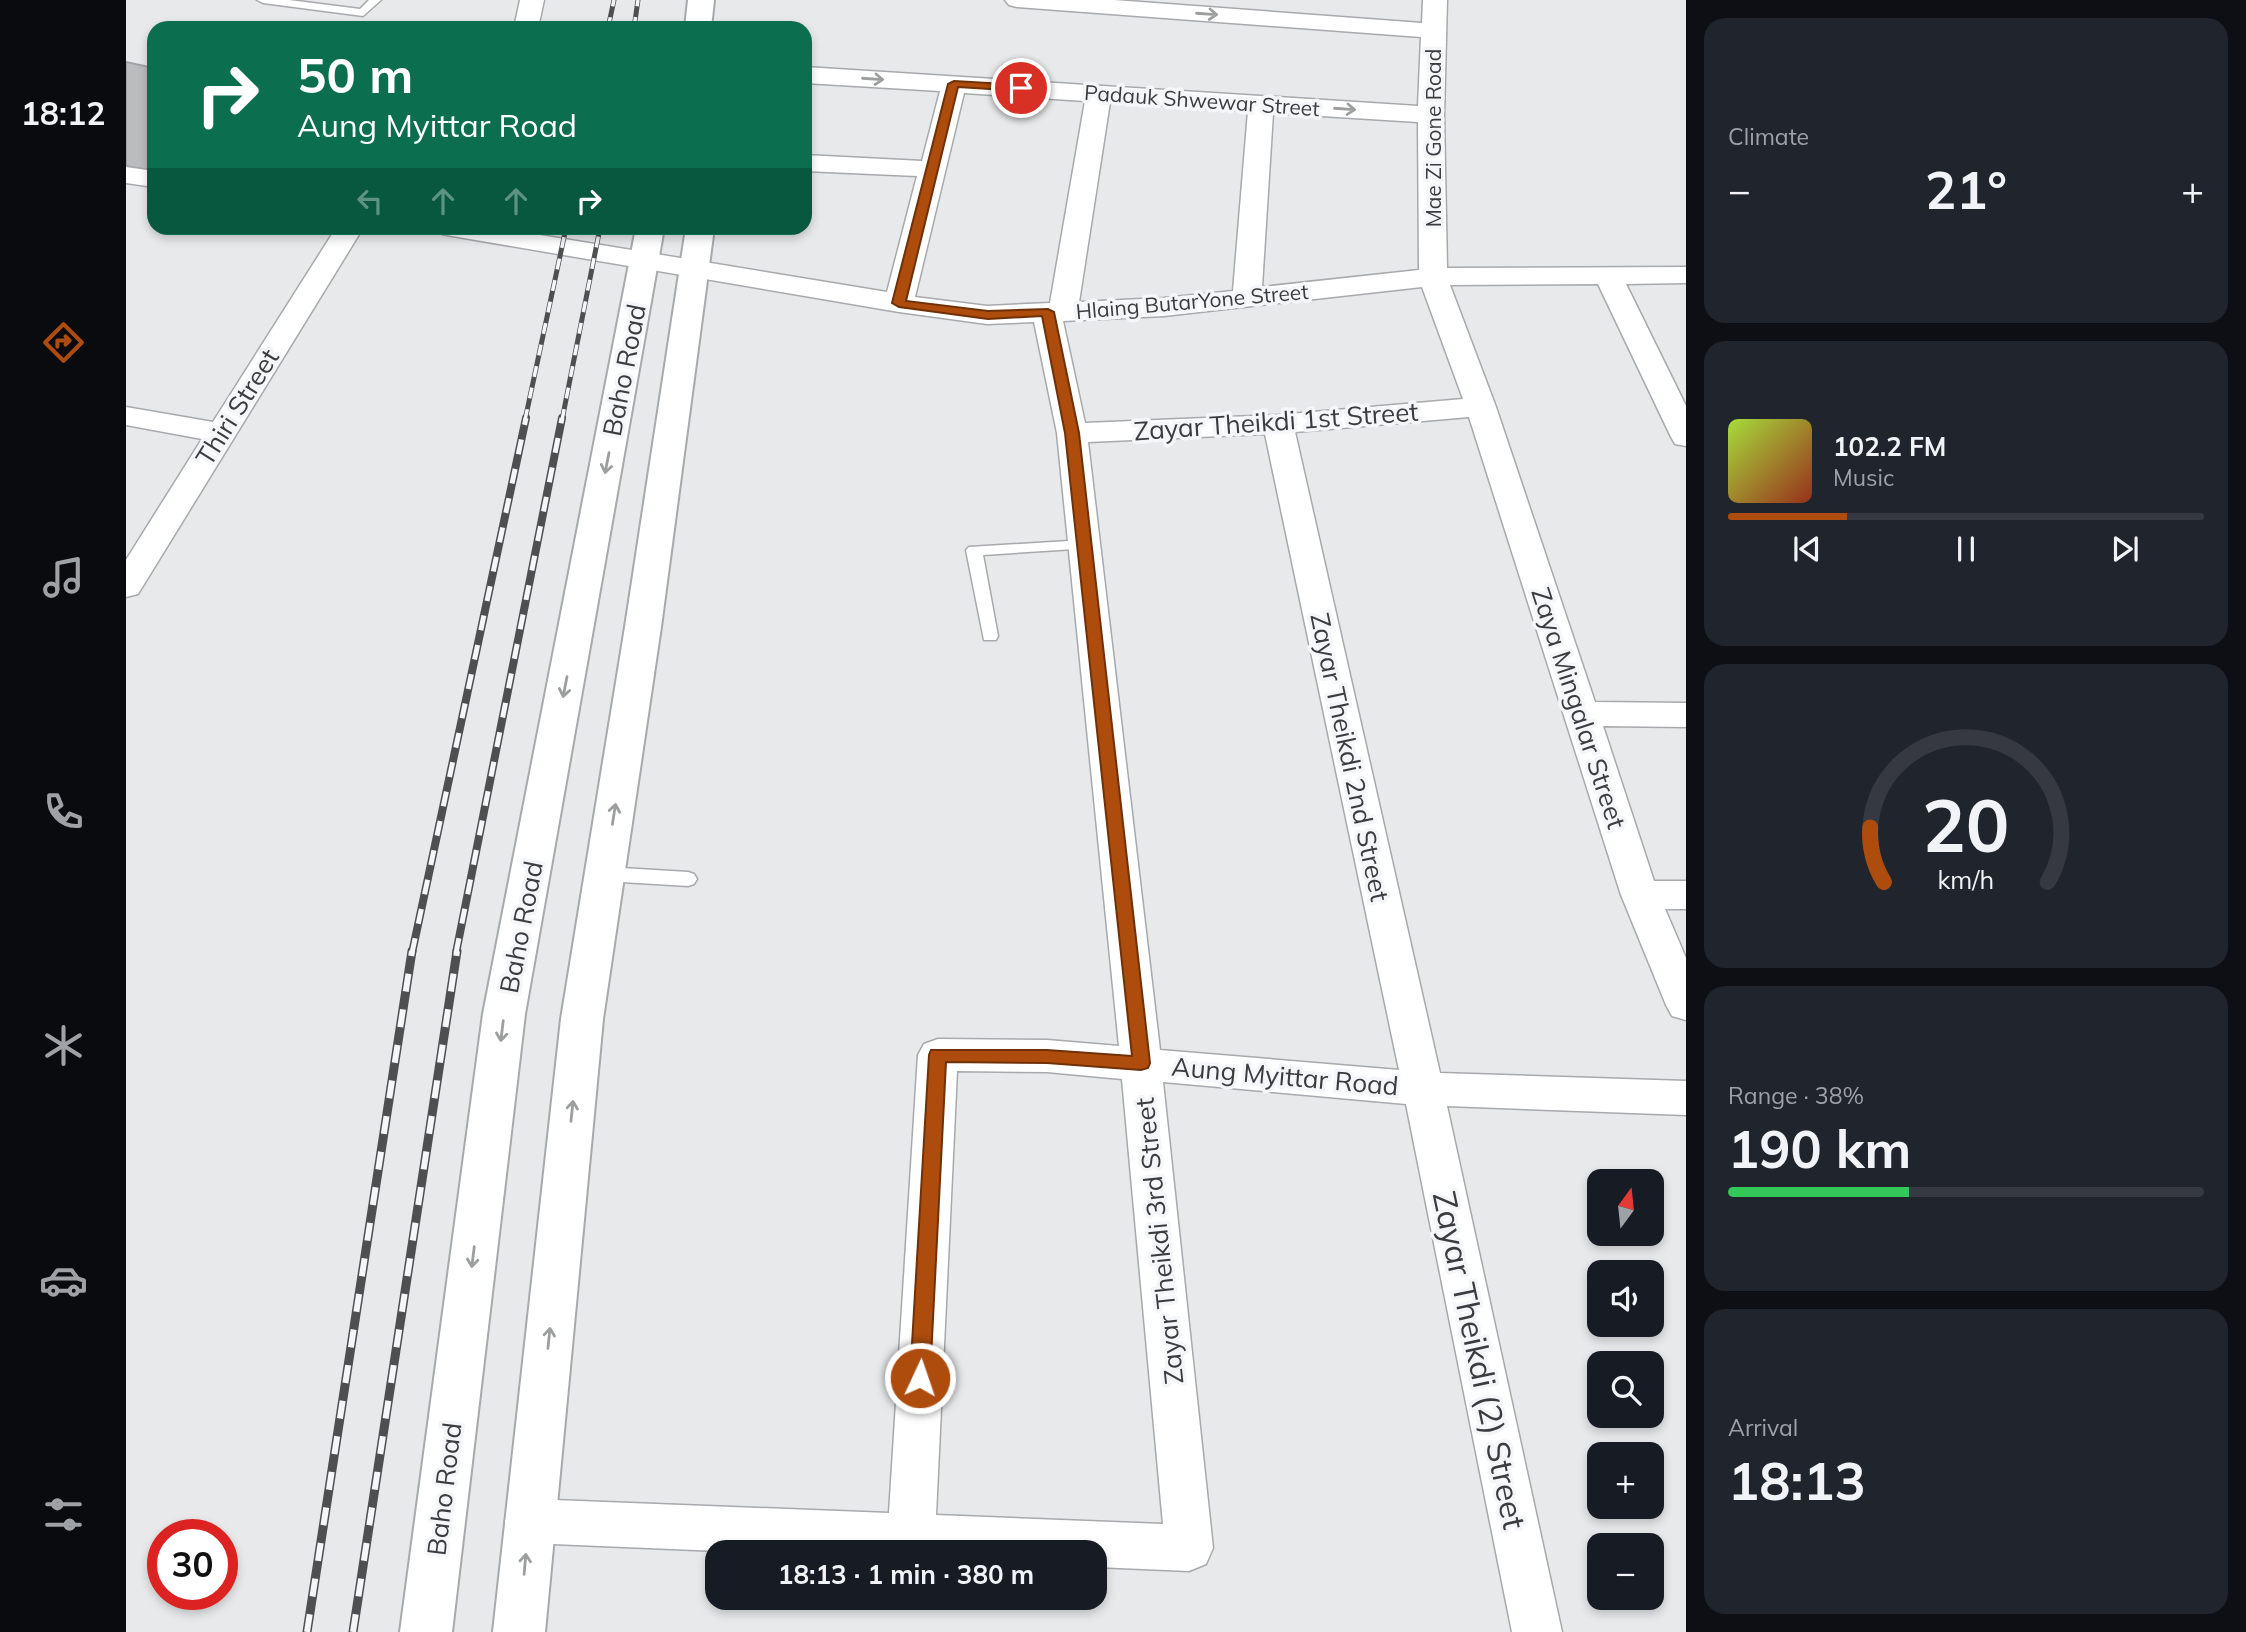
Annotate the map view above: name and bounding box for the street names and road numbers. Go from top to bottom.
street label: Mae Zi Gone Road [1420,49,1446,227]
street label: Padauk Shwewar Street [1083,79,1321,121]
street label: Hlaing ButarYone Street [1075,278,1309,324]
street label: Baho Road [595,301,653,439]
street label: Thiri Street [188,343,286,471]
street label: Zayar Theikdi 1st Street [1133,395,1419,447]
street label: Zaya Mingalar Street [1524,583,1634,833]
street label: Zayar Theikdi 2nd Street [1303,610,1397,904]
street label: Baho Road [492,858,550,996]
street label: Aung Myittar Road [1170,1050,1400,1102]
street label: Zayar Theikdi 3rd Street [1128,1096,1190,1386]
street label: Zayar Theikdi (2) Street [1425,1187,1535,1533]
street label: Baho Road [419,1421,469,1557]

